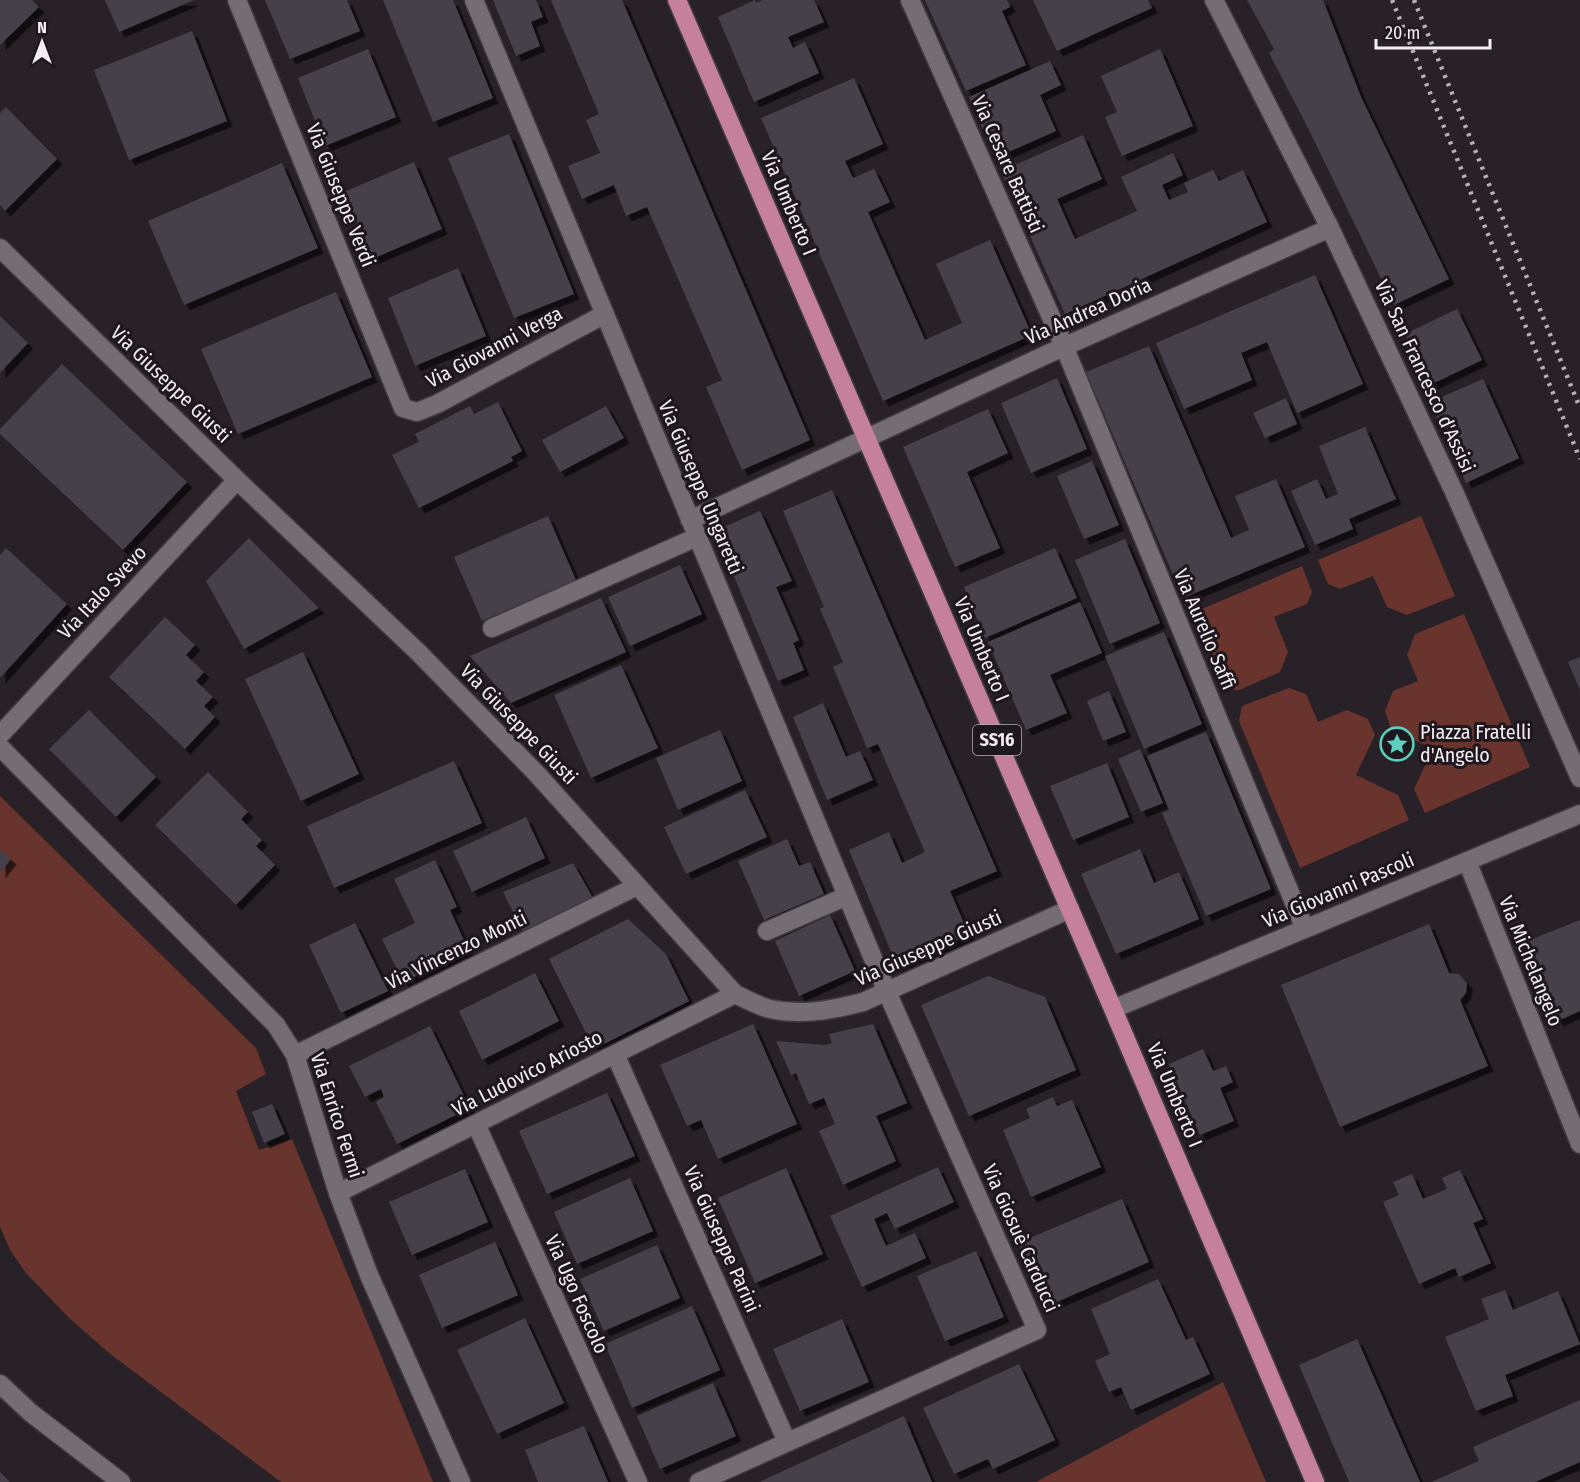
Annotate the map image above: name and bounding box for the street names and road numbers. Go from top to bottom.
street label: Via Cesare Battisti [967,92,1049,236]
street label: Via Giuseppe Verdi [301,120,381,270]
street label: Via Umberto I [756,147,822,259]
street label: Via Andrea Doria [1021,272,1155,350]
street label: Via San Francesco d'Assisi [1370,276,1480,476]
street label: Via Giovanni Verga [422,301,566,393]
street label: Via Giuseppe Giusti [106,320,236,448]
street label: Via Giuseppe Ungaretti [654,396,748,578]
street label: Via Italo Svevo [53,540,151,644]
street label: Via Aurelio Saffi [1169,565,1241,693]
street label: Via Umberto I [949,593,1015,705]
street label: Via Giuseppe Giusti [455,659,583,789]
road number: SS16 [973,725,1021,755]
street label: Via Giovanni Pascoli [1258,847,1418,933]
street label: Via Michelangelo [1494,892,1568,1030]
street label: Via Vincenzo Monti [382,905,530,995]
street label: Via Giuseppe Giusti [851,905,1005,991]
street label: Via Ludovico Ariosto [448,1025,606,1121]
street label: Via Umberto I [1142,1039,1208,1151]
street label: Via Enrico Fermi [305,1049,369,1181]
street label: Via Giosuè Carducci [978,1160,1064,1316]
street label: Via Giuseppe Parini [679,1162,765,1316]
street label: Via Ugo Foscolo [540,1231,614,1357]

